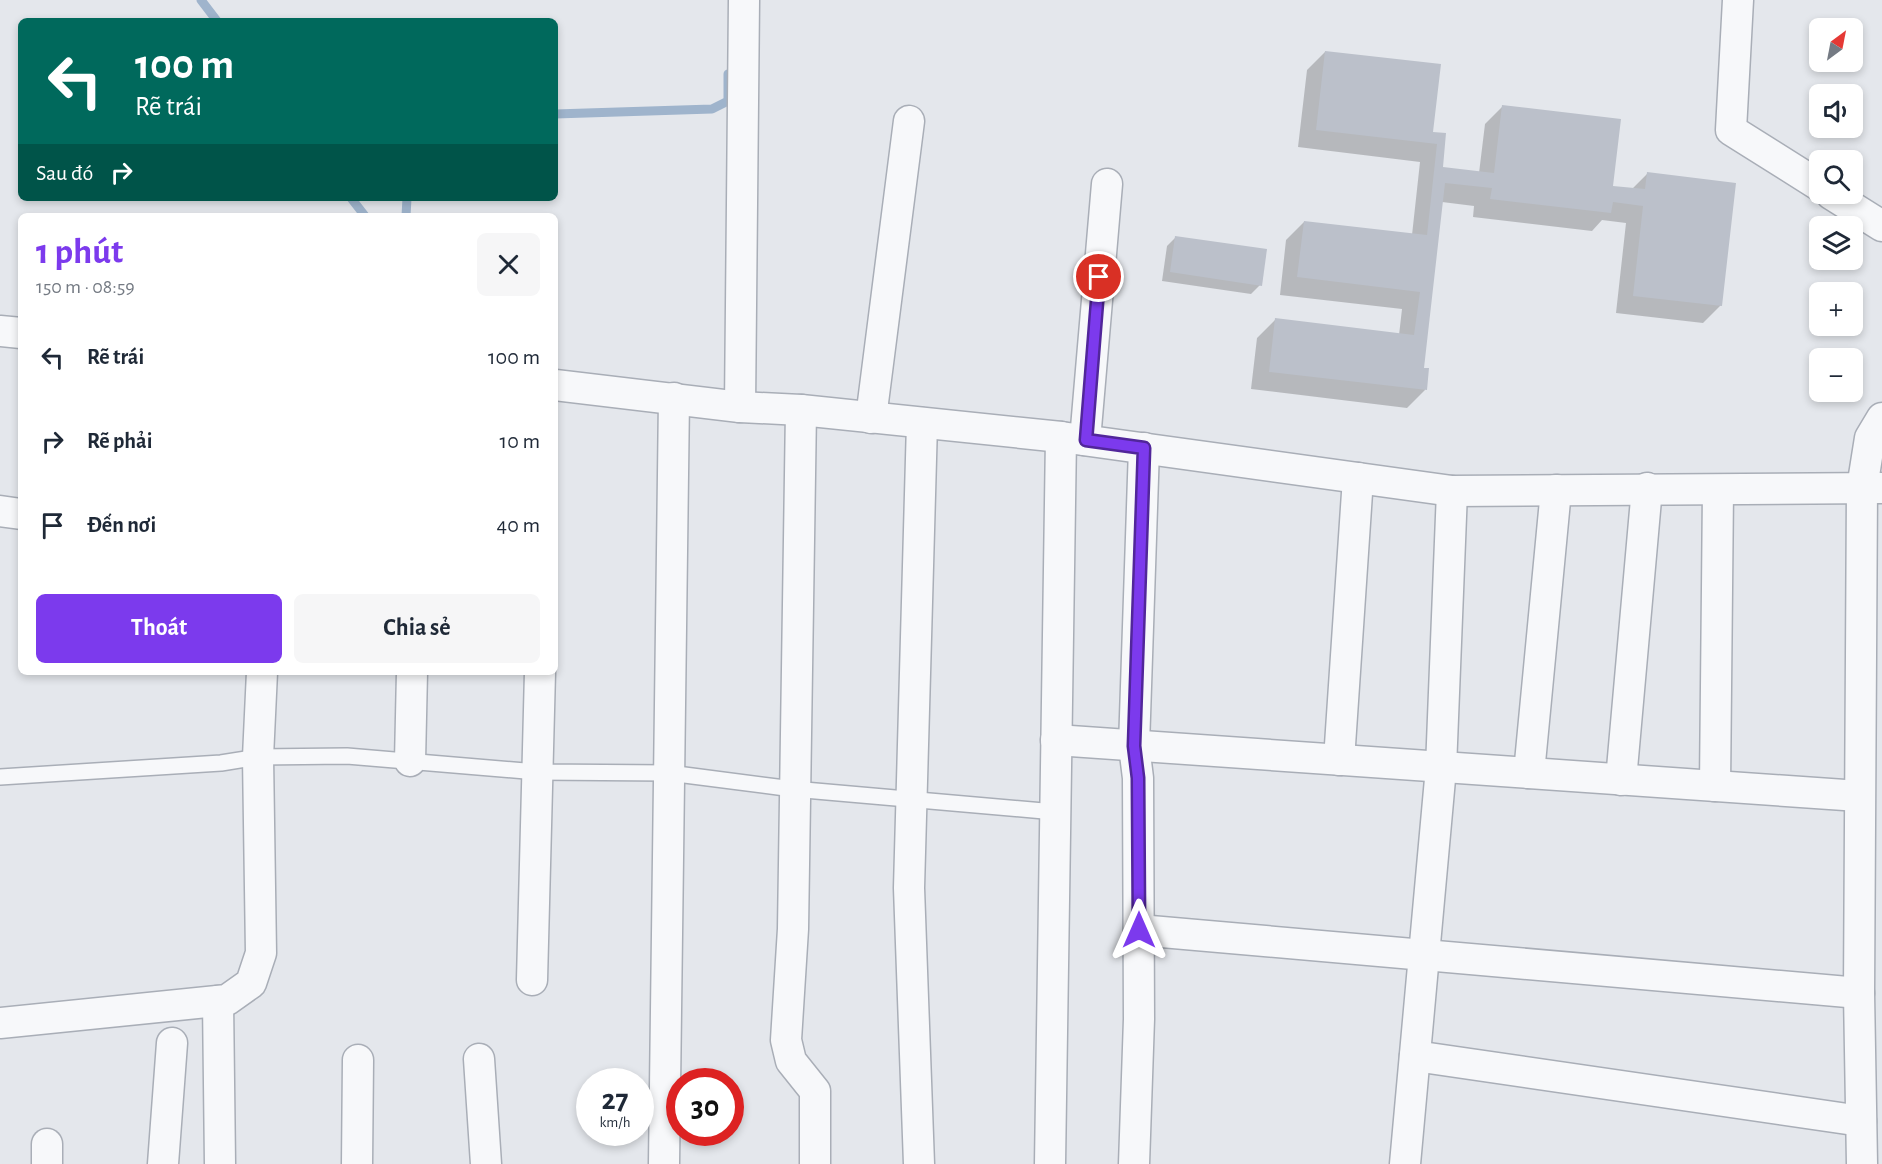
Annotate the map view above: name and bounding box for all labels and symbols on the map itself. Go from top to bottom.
north arrow [1809,18,1863,72]
pin [1073,251,1124,302]
position arrow [1107,898,1171,962]
speed limit sign: 30 [666,1068,744,1146]

